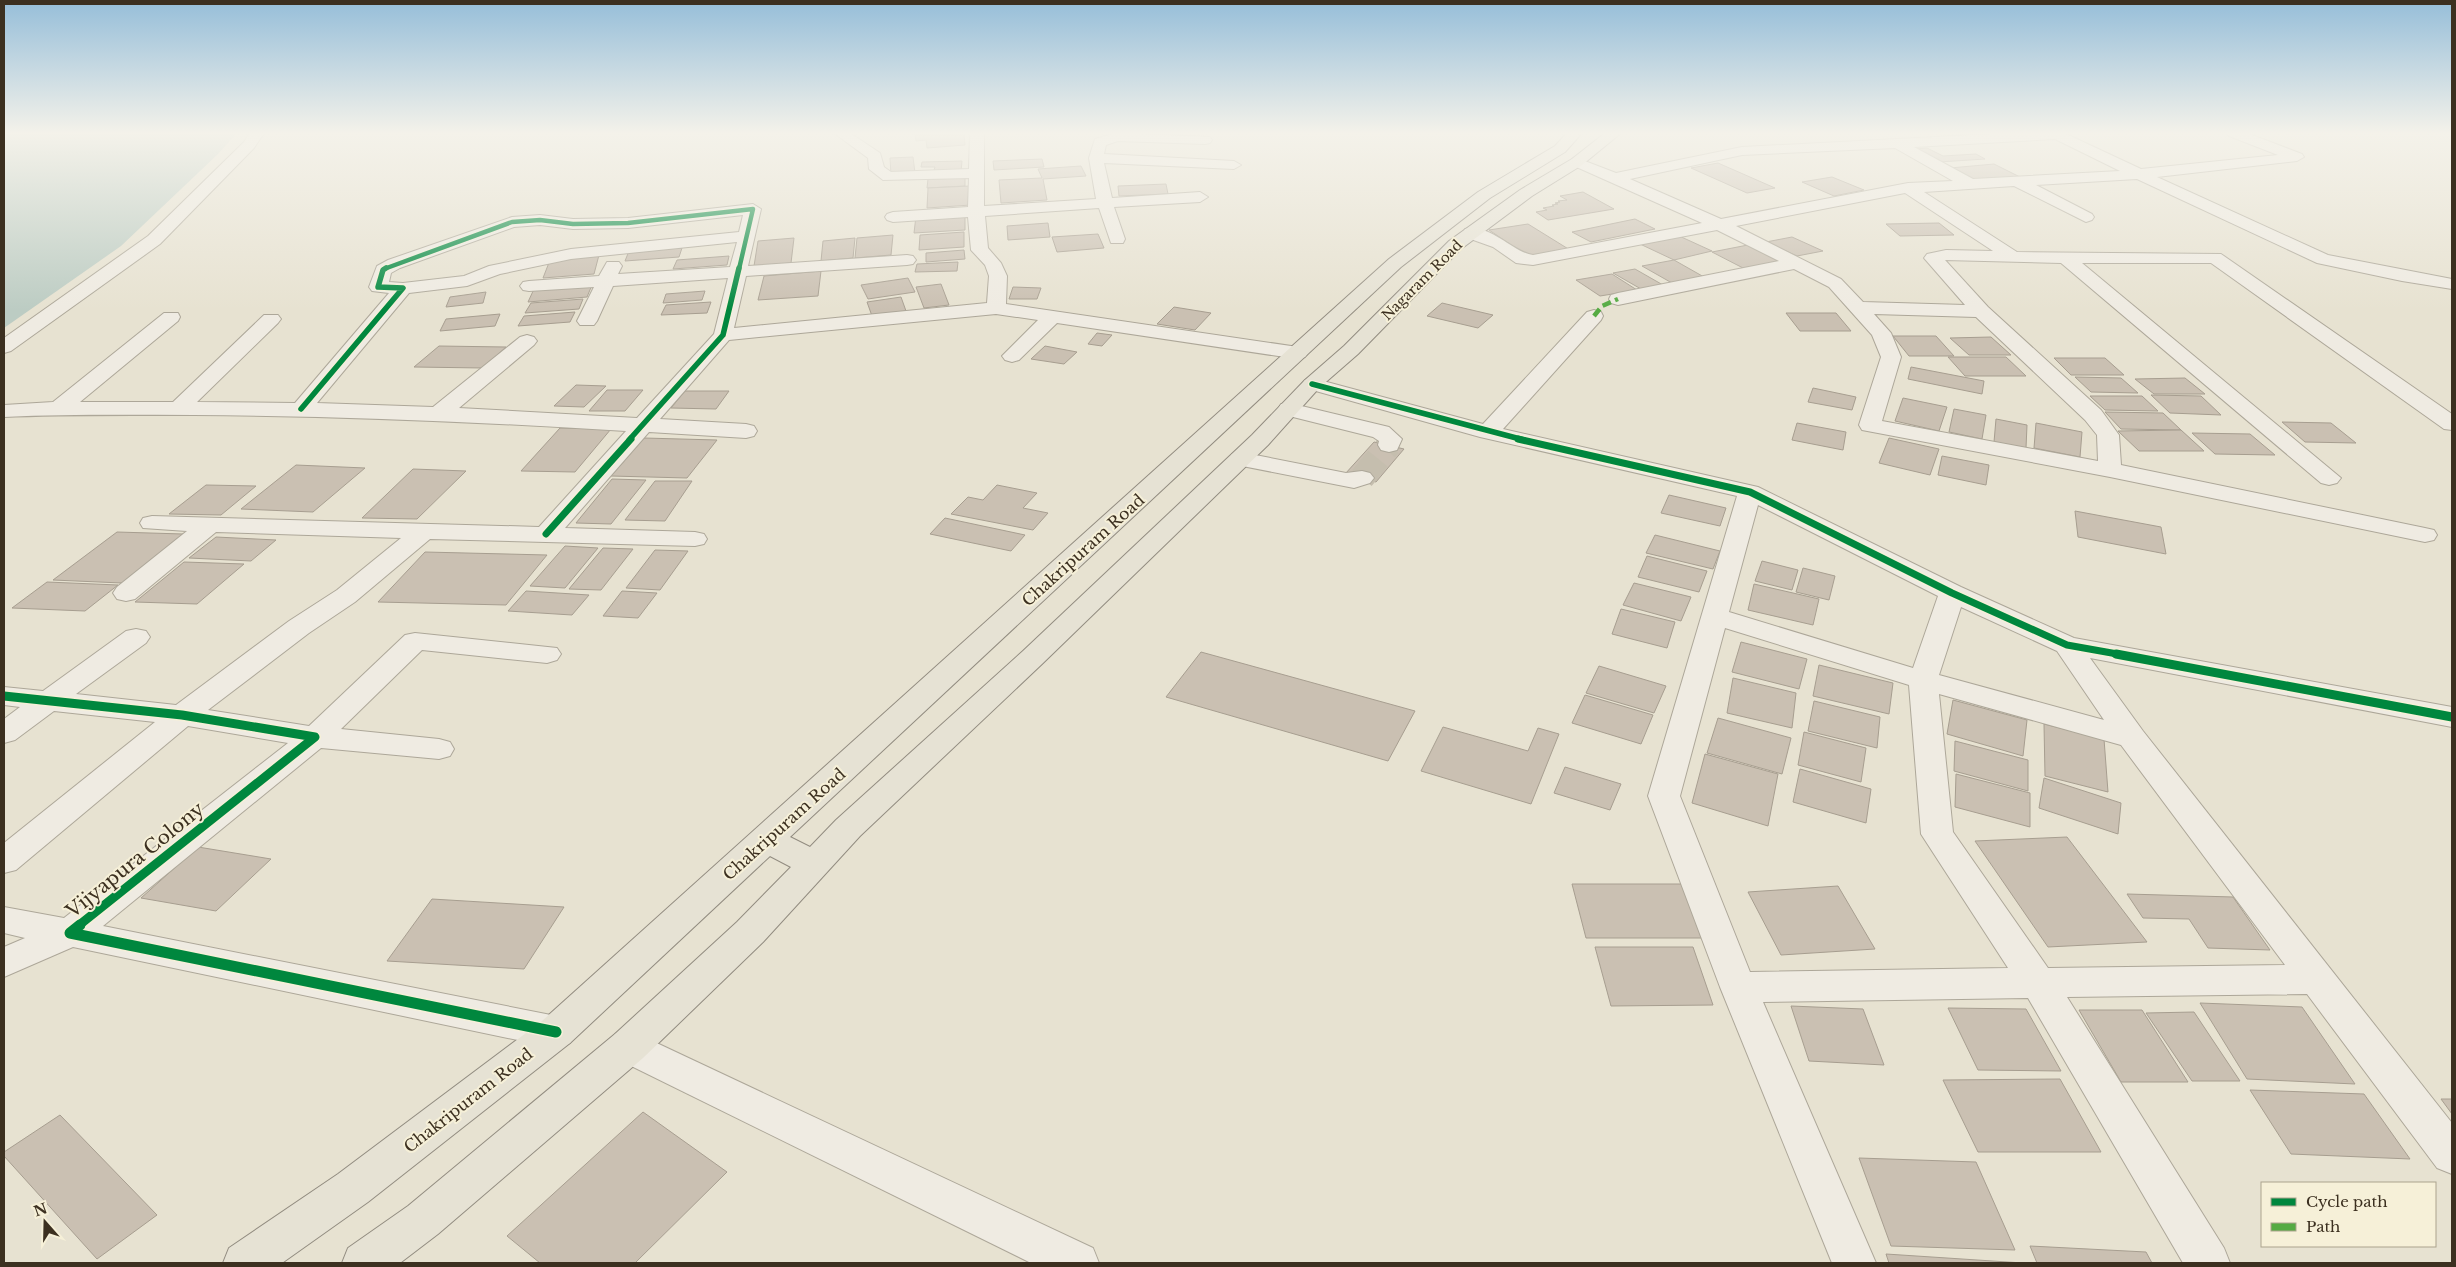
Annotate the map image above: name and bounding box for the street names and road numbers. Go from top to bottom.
street label: Nagaram Road [1378,236,1466,324]
street label: Chakripuram Road [1018,490,1149,610]
street label: Chakripuram Road [719,764,850,884]
street label: Vijyapura Colony [61,797,209,923]
street label: Chakripuram Road [400,1043,537,1157]

